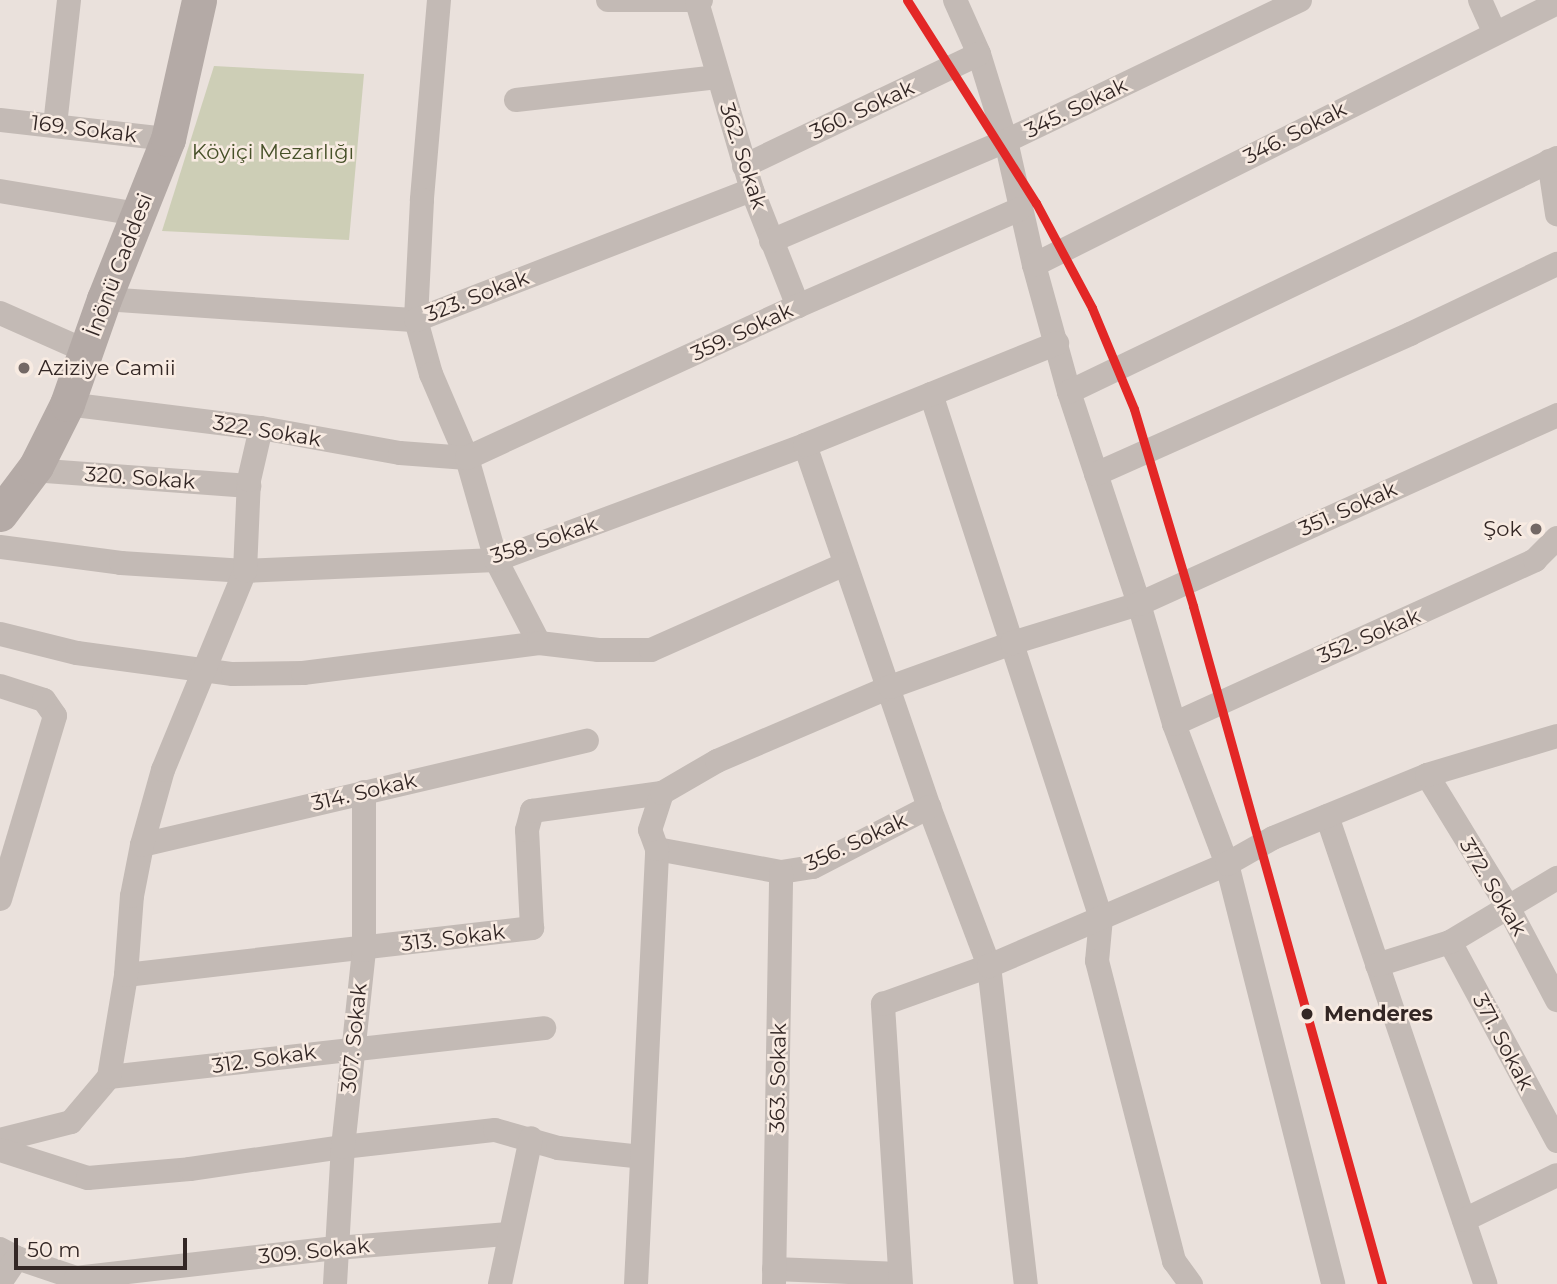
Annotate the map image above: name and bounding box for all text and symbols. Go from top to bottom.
street label: 345. Sokak [1021,72,1131,144]
street label: 360. Sokak [806,75,918,145]
street label: 346. Sokak [1239,96,1351,170]
street label: 362. Sokak [714,100,772,212]
street label: 169. Sokak [30,110,138,148]
park label: Köyiçi Mezarlığı [192,139,354,165]
street label: İnönü Caddesi [80,190,158,340]
street label: 323. Sokak [422,265,532,327]
street label: 359. Sokak [687,297,797,367]
place label: Aziziye Camii [38,355,176,381]
marker: Aziziye Camii [16,360,32,376]
street label: 322. Sokak [211,410,323,452]
street label: 320. Sokak [84,462,196,494]
street label: 351. Sokak [1295,476,1401,542]
street label: 358. Sokak [488,511,600,569]
place label: Şok [1483,516,1522,542]
marker: Şok [1528,521,1544,537]
street label: 352. Sokak [1314,603,1424,669]
street label: 314. Sokak [309,768,419,816]
street label: 356. Sokak [801,807,911,877]
street label: 372. Sokak [1454,834,1532,940]
street label: 313. Sokak [400,919,506,957]
street label: 307. Sokak [336,982,372,1094]
street label: 371. Sokak [1467,990,1539,1094]
place label: Menderes [1324,1001,1433,1027]
marker: Menderes [1296,1003,1318,1025]
street label: 363. Sokak [764,1023,792,1133]
street label: 312. Sokak [210,1039,318,1079]
scale bar [18,1224,191,1268]
street label: 309. Sokak [257,1233,371,1269]
text: 50 m [27,1237,81,1262]

